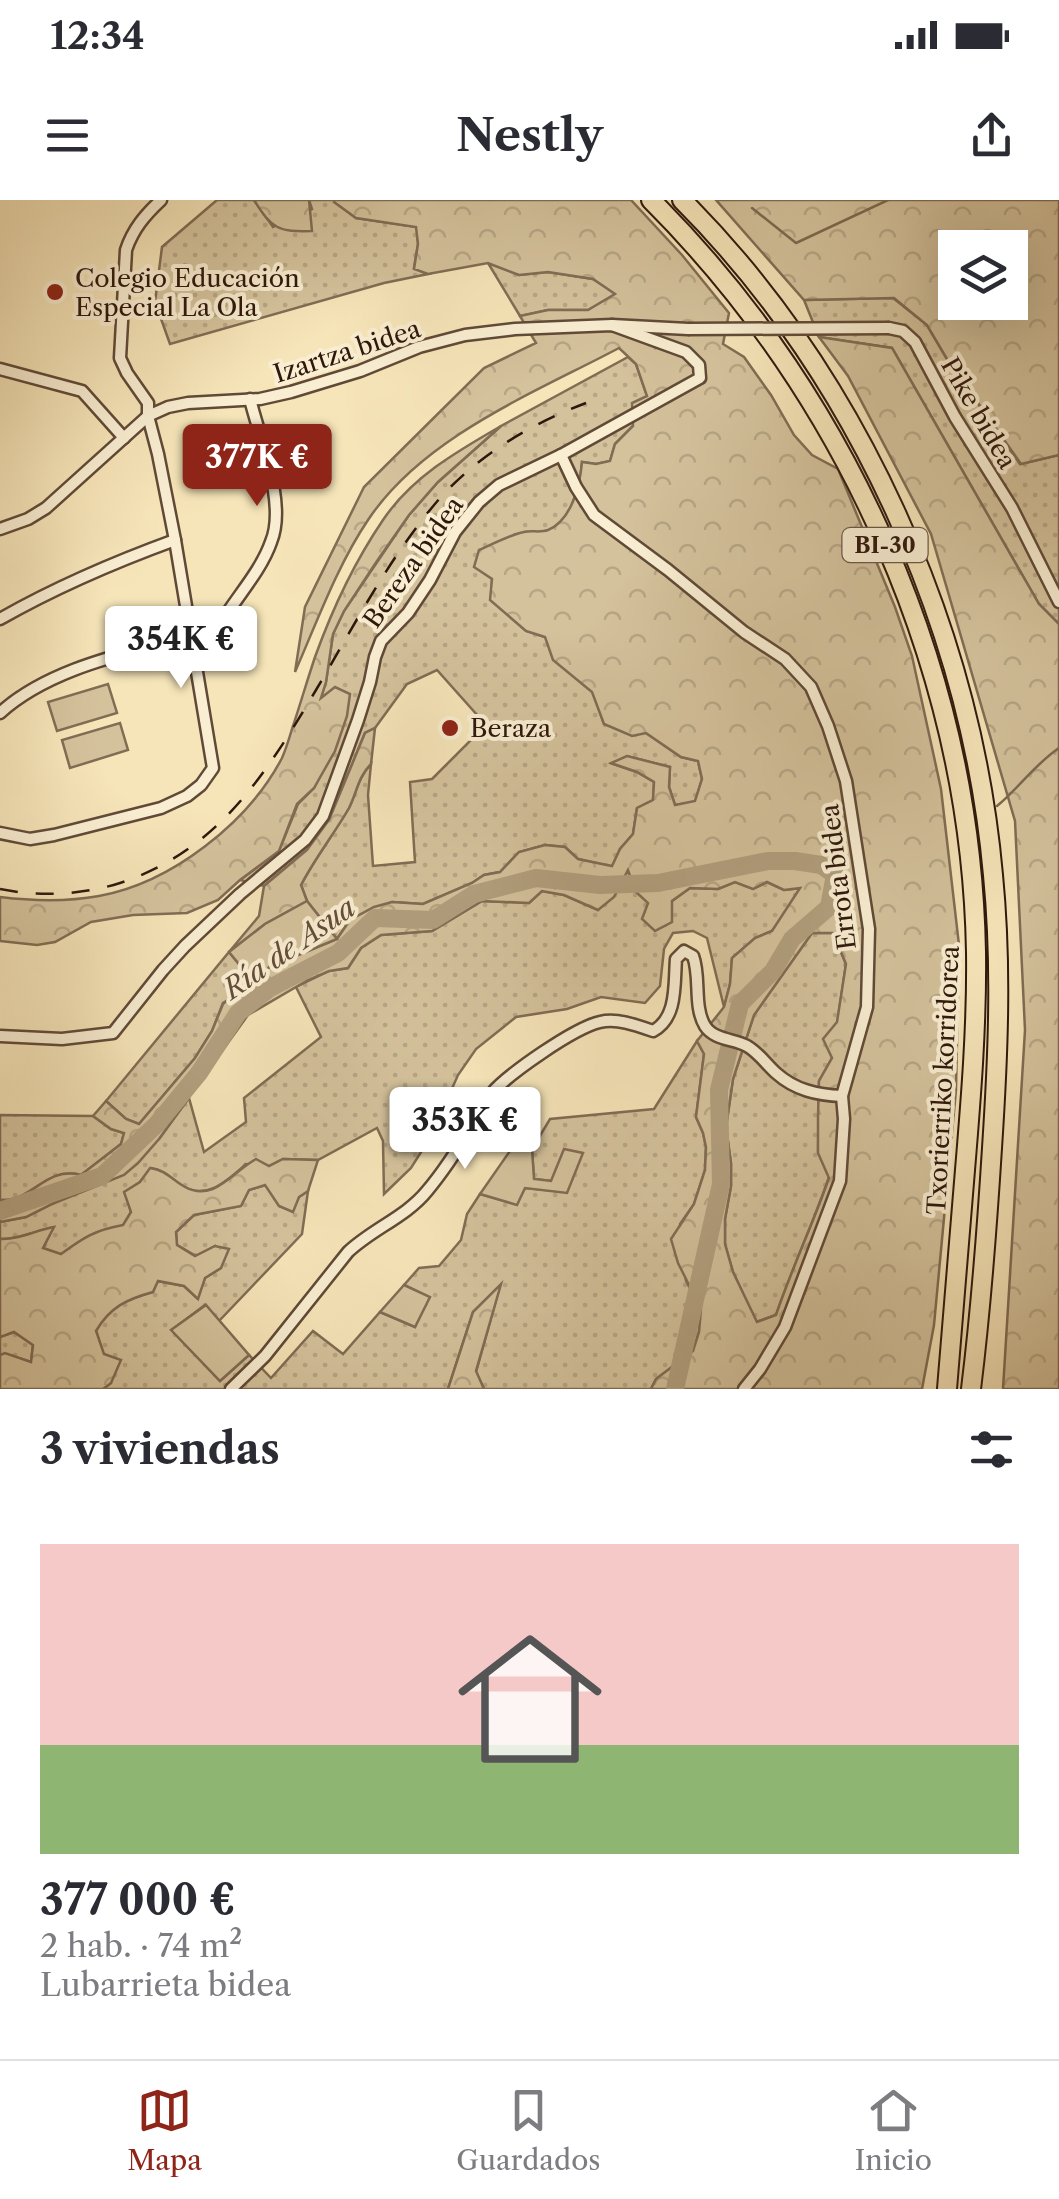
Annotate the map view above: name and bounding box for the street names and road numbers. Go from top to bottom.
street label: Izartza bidea [270,313,425,390]
street label: Pike bidea [934,352,1023,475]
street label: Bereza bidea [357,490,471,634]
road number: BI-30 [842,528,928,562]
street label: Errota bidea [814,801,863,952]
street label: Txorierriko korridorea [921,944,966,1215]

